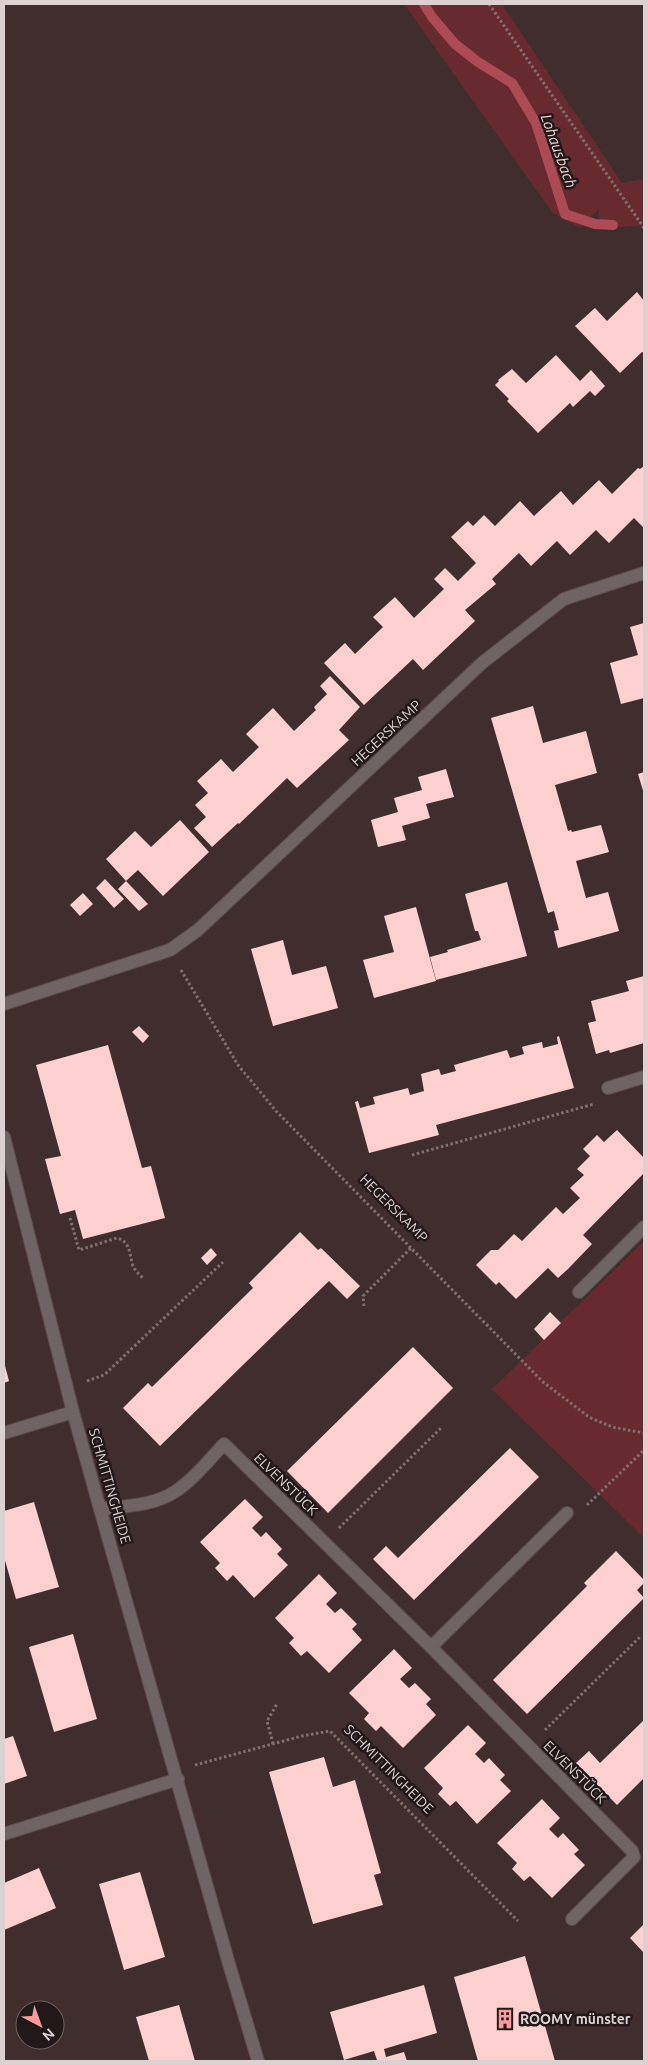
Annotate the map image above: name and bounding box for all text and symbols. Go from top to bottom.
water label: Lohausbach [538,112,580,190]
street label: HEGERSKAMP [348,697,424,769]
street label: HEGERSKAMP [357,1171,431,1245]
street label: SCHMITTINGHEIDE [86,1427,134,1546]
street label: ELVENSTÜCK [251,1449,322,1519]
street label: SCHMITTINGHEIDE [341,1721,437,1817]
street label: ELVENSTÜCK [540,1737,611,1807]
north arrow [15,2000,65,2050]
building icon: ROOMY münster [494,2008,516,2030]
place label: ROOMY münster [520,2011,631,2027]
text: N [39,2025,58,2044]

